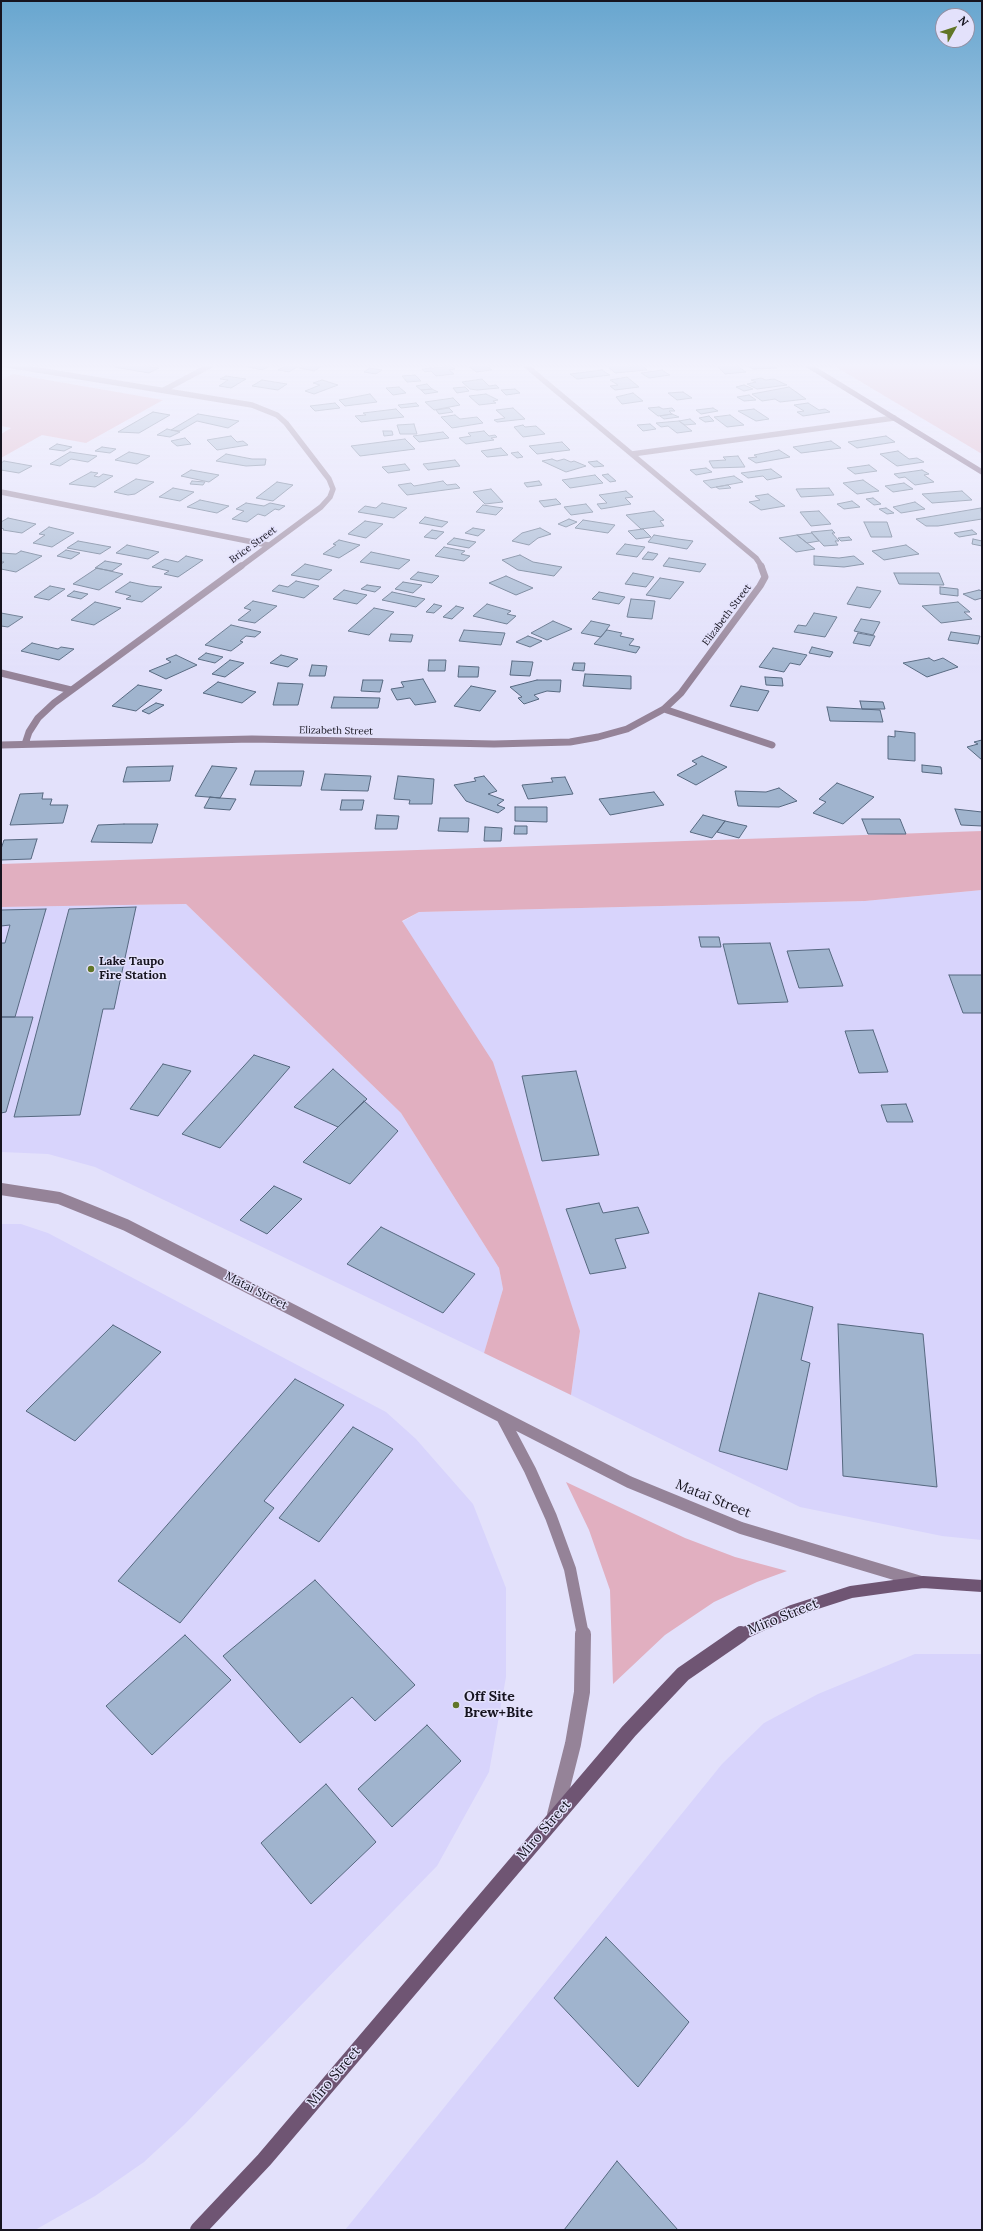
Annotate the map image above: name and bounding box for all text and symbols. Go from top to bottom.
north arrow [935,8,975,48]
text: N [955,13,972,29]
street label: Brice Street [227,524,279,566]
street label: Elizabeth Street [700,582,754,648]
street label: Elizabeth Street [299,724,373,738]
place label: Lake Taupo Fire Station [99,955,167,983]
marker: Lake Taupo Fire Station [86,964,96,974]
street label: Mataī Street [222,1269,290,1313]
street label: Mataī Street [673,1476,753,1522]
street label: Miro Street [745,1595,821,1639]
place label: Off Site Brew+Bite [464,1689,533,1722]
marker: Off Site Brew+Bite [451,1700,461,1710]
street label: Miro Street [513,1796,575,1864]
street label: Miro Street [304,2043,364,2111]

